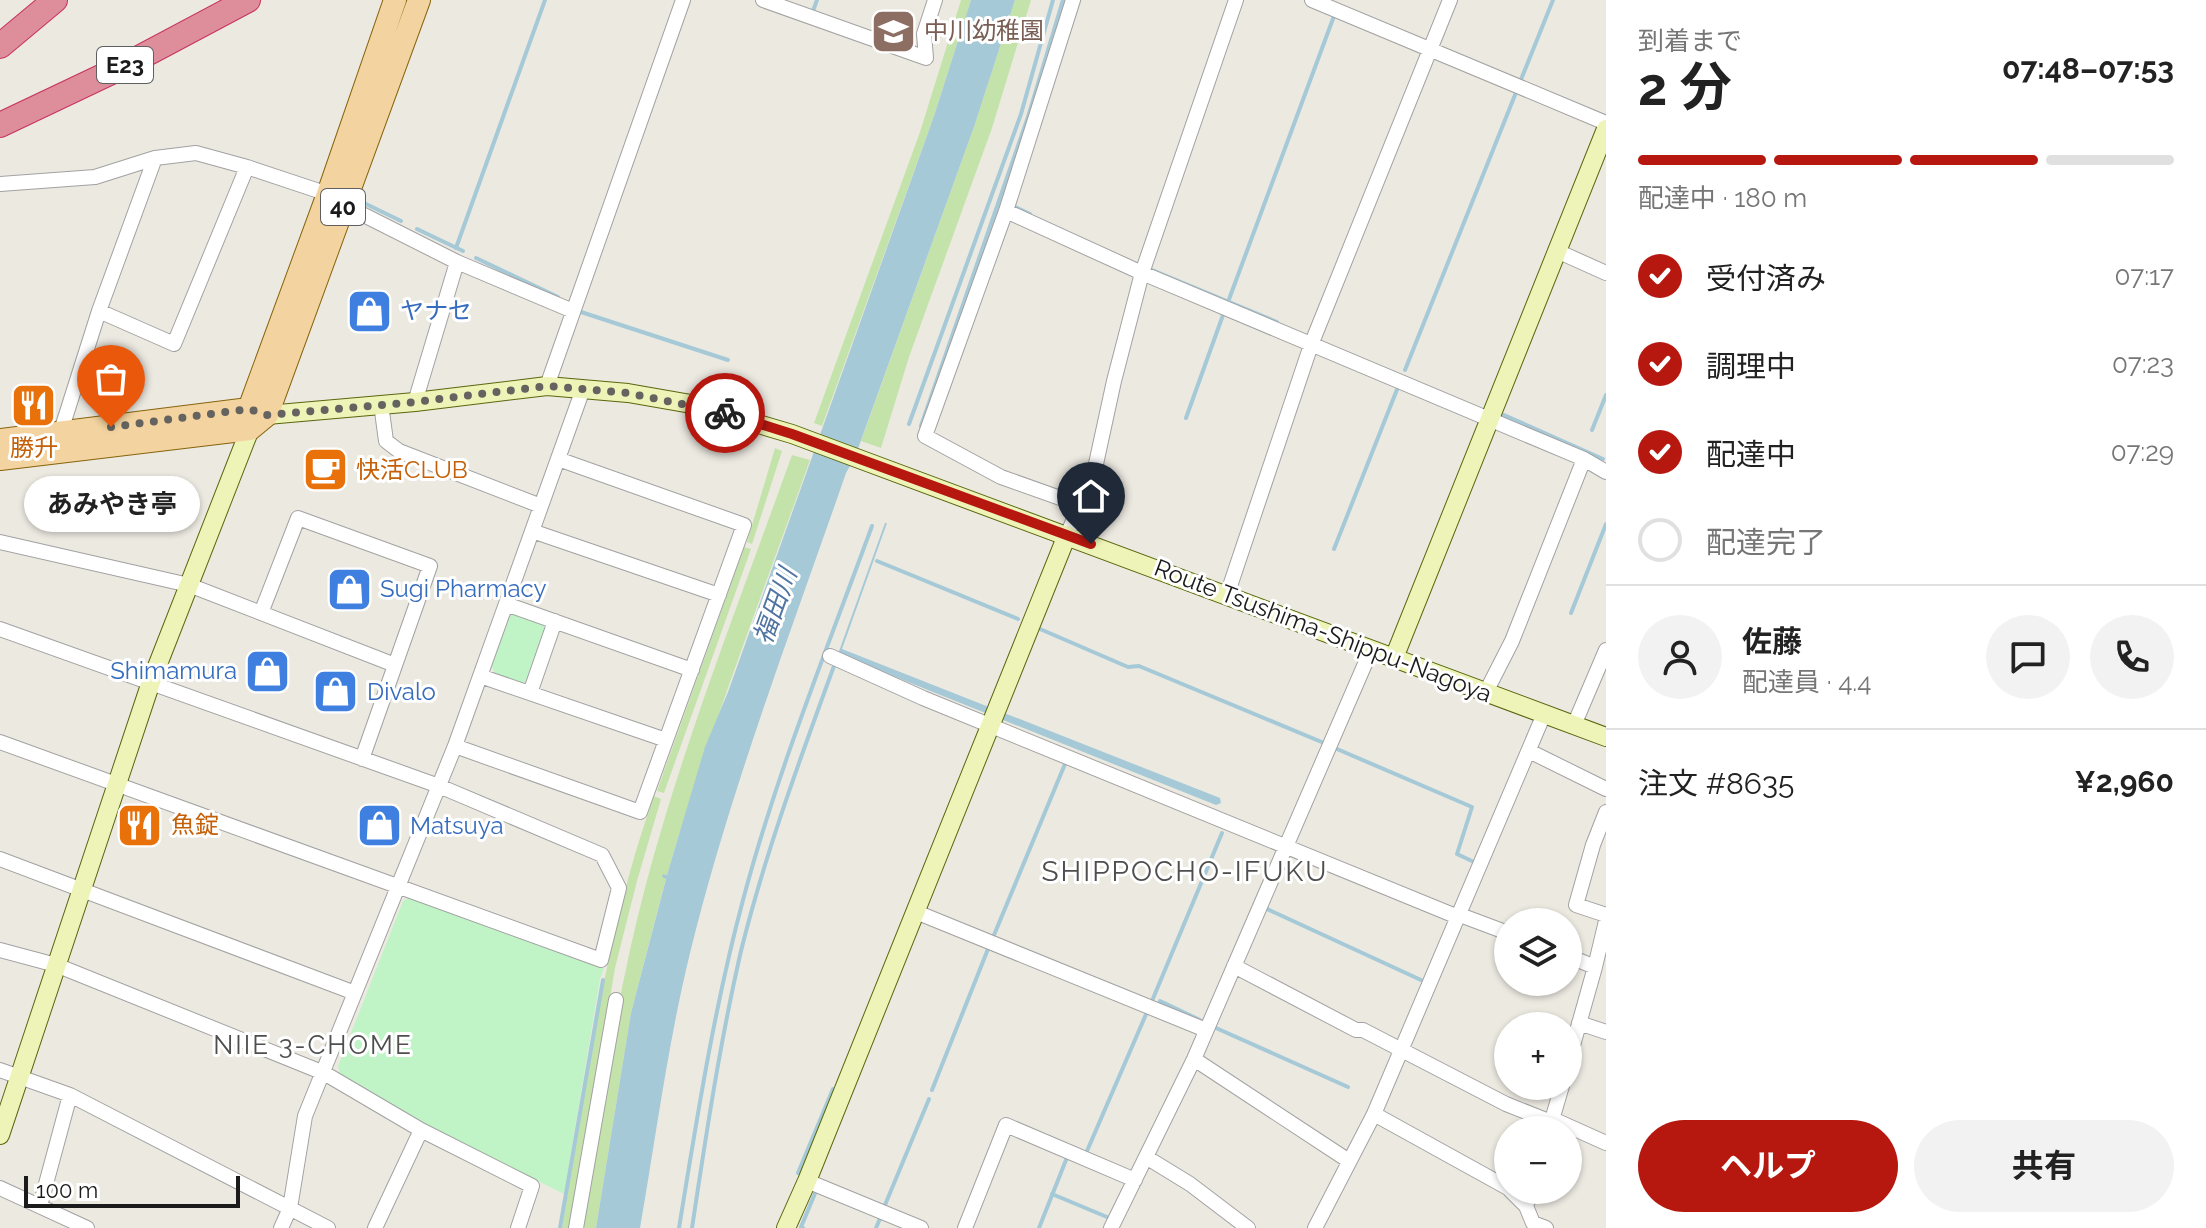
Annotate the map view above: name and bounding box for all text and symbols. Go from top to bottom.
school or university icon: 中川幼稚園 [869,7,917,55]
place label: 中川幼稚園 [924,16,1044,45]
text: 到着まで [1638,26,1742,56]
road number: E23 [97,47,153,83]
text: 07:48–07:53 [2002,51,2174,86]
text: 2 分 [1638,56,1732,117]
text: 配達中 · 180 m [1638,183,1807,213]
road number: 40 [321,189,365,225]
icon: check [1638,254,1682,298]
text: 受付済み [1706,261,1826,296]
text: 07:17 [2115,261,2174,291]
shop icon: ヤナセ [345,287,393,335]
place label: ヤナセ [400,296,472,325]
icon: check [1638,342,1682,386]
pin [77,345,145,427]
text: 調理中 [1706,349,1796,384]
text: 07:23 [2112,349,2174,379]
icon: bag [89,357,133,401]
courier [685,373,765,453]
restaurant icon: 勝升 [10,382,58,430]
icon: bike [703,391,747,435]
icon: check [1638,430,1682,474]
place label: 勝升 [10,433,58,462]
text: 配達中 [1706,437,1796,472]
text: 07:29 [2111,437,2174,467]
cafe icon: 快活CLUB [301,446,349,494]
place label: 快活CLUB [356,455,468,484]
pin [1057,462,1125,544]
icon: home [1069,474,1113,518]
callout: あみやき亭 [23,475,199,531]
text: あみやき亭 [47,489,177,519]
text: 配達完了 [1706,525,1826,560]
street label: Route Tsushima-Shippu-Nagoya [1150,553,1496,708]
water label: 福田川 [748,561,803,648]
shop icon: Sugi Pharmacy [325,565,373,613]
place label: Sugi Pharmacy [380,574,547,603]
button: person [1638,615,1722,699]
button: chat [1986,615,2070,699]
button: phone [2090,615,2174,699]
text: 佐藤 [1742,624,1802,659]
shop icon: Shimamura [244,647,292,695]
place label: Shimamura [110,656,237,685]
text: 配達員 · 4.4 [1742,667,1871,697]
shop icon: Divalo [312,668,360,716]
place label: Divalo [367,677,436,706]
text: ¥2,960 [2074,764,2174,799]
text: 注文 #8635 [1638,766,1794,801]
restaurant icon: 魚錠 [116,801,164,849]
shop icon: Matsuya [355,802,403,850]
place label: 魚錠 [171,810,219,839]
place label: Matsuya [410,811,504,840]
district label: SHIPPOCHO-IFUKU [1042,855,1328,888]
map controls [1494,908,1582,1204]
button: layers [1494,908,1582,996]
button: + [1494,1012,1582,1100]
district label: NIIE 3-CHOME [213,1030,413,1060]
button: − [1494,1116,1582,1204]
button: ヘルプ [1638,1120,1898,1212]
button: 共有 [1914,1120,2174,1212]
scale bar [24,1172,240,1208]
text: 100 m [36,1177,98,1203]

